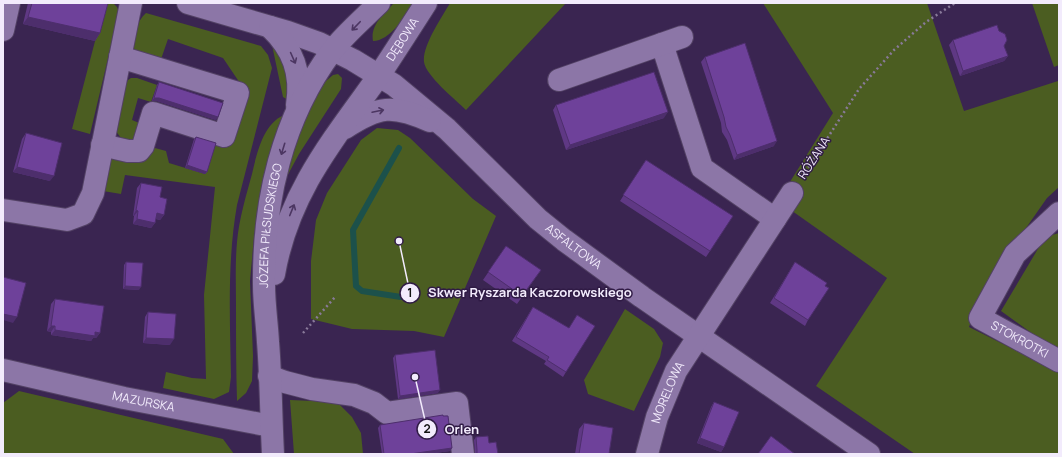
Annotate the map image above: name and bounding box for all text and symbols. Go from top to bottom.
street label: DĘBOWA [382,14,423,64]
one-way arrow [351,21,361,31]
one-way arrow [290,52,297,64]
one-way arrow [371,107,384,115]
street label: RÓŻANA [794,133,834,182]
one-way arrow [279,142,286,155]
street label: JÓZEFA PIŁSUDSKIEGO [255,161,286,288]
one-way arrow [289,204,297,216]
street label: ASFALTOWA [542,219,606,273]
callout: Skwer Ryszarda Kaczorowskiego [400,280,640,305]
text: Skwer Ryszarda Kaczorowskiego [428,283,632,301]
text: 1 [407,284,413,301]
street label: STOKROTKI [988,316,1052,362]
street label: MORELOWA [647,358,688,425]
street label: MAZURSKA [111,387,177,416]
callout: Orlen [417,417,487,442]
text: 2 [423,420,431,437]
text: Orlen [445,420,479,438]

